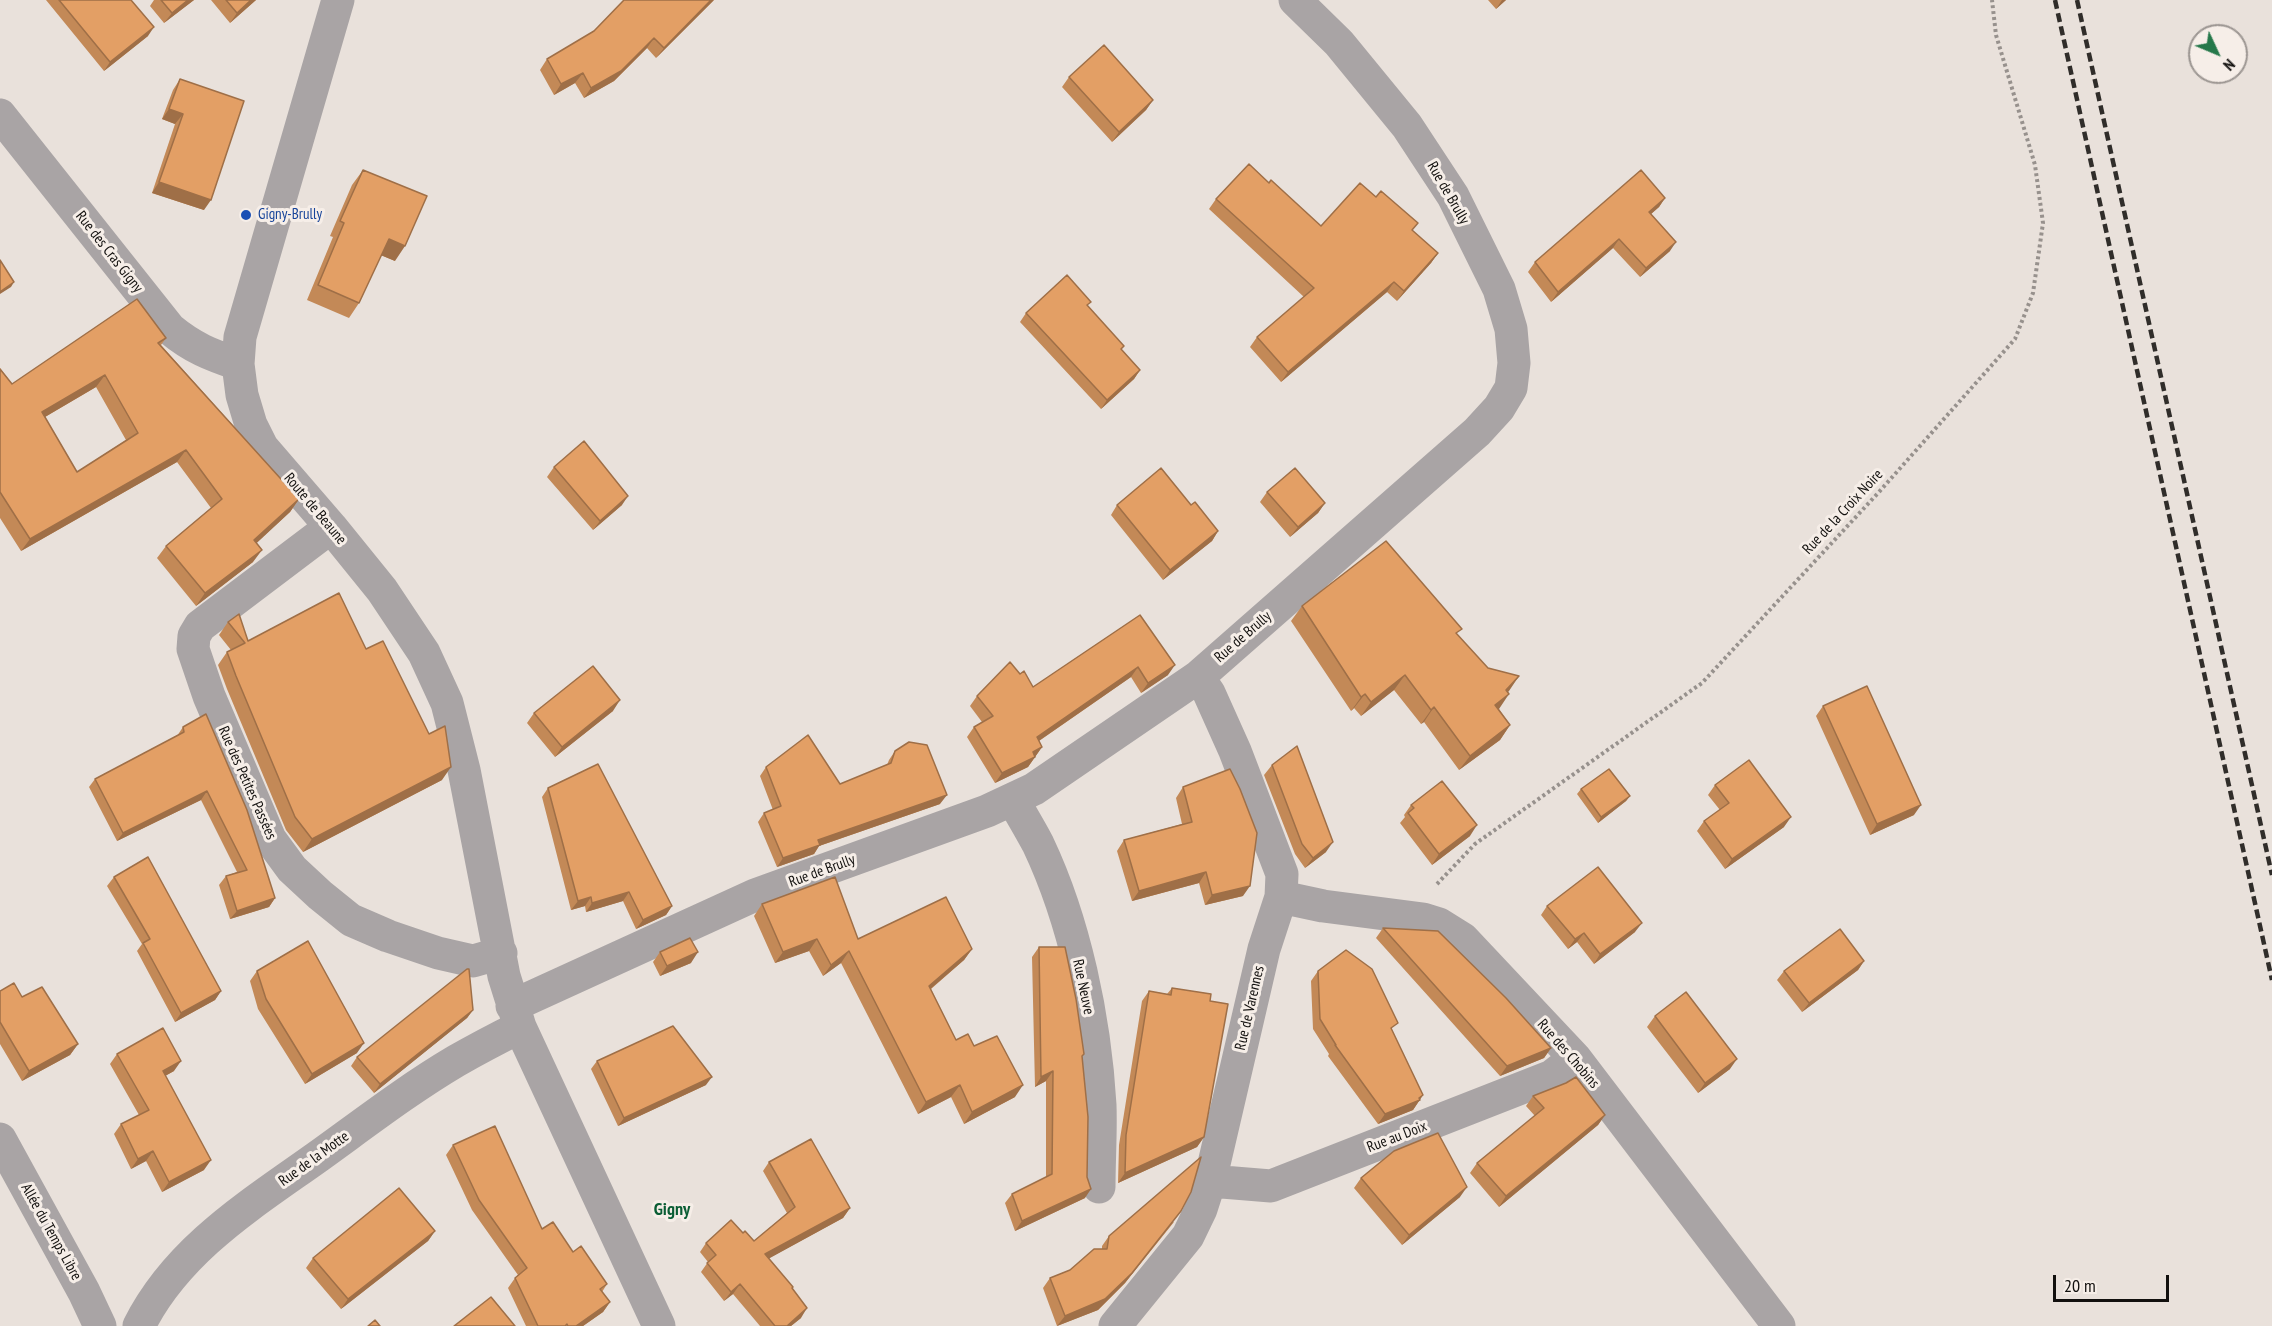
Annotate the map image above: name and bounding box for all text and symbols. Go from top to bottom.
north arrow [2188,24,2248,84]
text: N [2219,55,2240,75]
street label: Rue de Brully [1423,159,1473,227]
place label: Gigny-Brully [258,206,322,224]
street label: Rue des Cras Gigny [72,208,146,296]
marker: Gigny-Brully [239,208,253,222]
street label: Rue de la Croix Noire [1799,466,1887,558]
street label: Route de Beaune [280,470,350,548]
street label: Rue de Brully [1211,607,1275,667]
street label: Rue des Petites Passées [214,724,280,842]
street label: Rue de Brully [786,851,858,891]
street label: Rue Neuve [1068,958,1098,1016]
street label: Rue de Varennes [1232,964,1268,1052]
street label: Rue des Chobins [1533,1016,1603,1092]
street label: Rue au Doix [1365,1117,1429,1157]
street label: Rue de la Motte [276,1128,352,1190]
street label: Allée du Temps Libre [17,1180,85,1284]
district label: Gigny [654,1199,690,1221]
scale bar [2056,1263,2172,1301]
text: 20 m [2064,1274,2096,1297]

